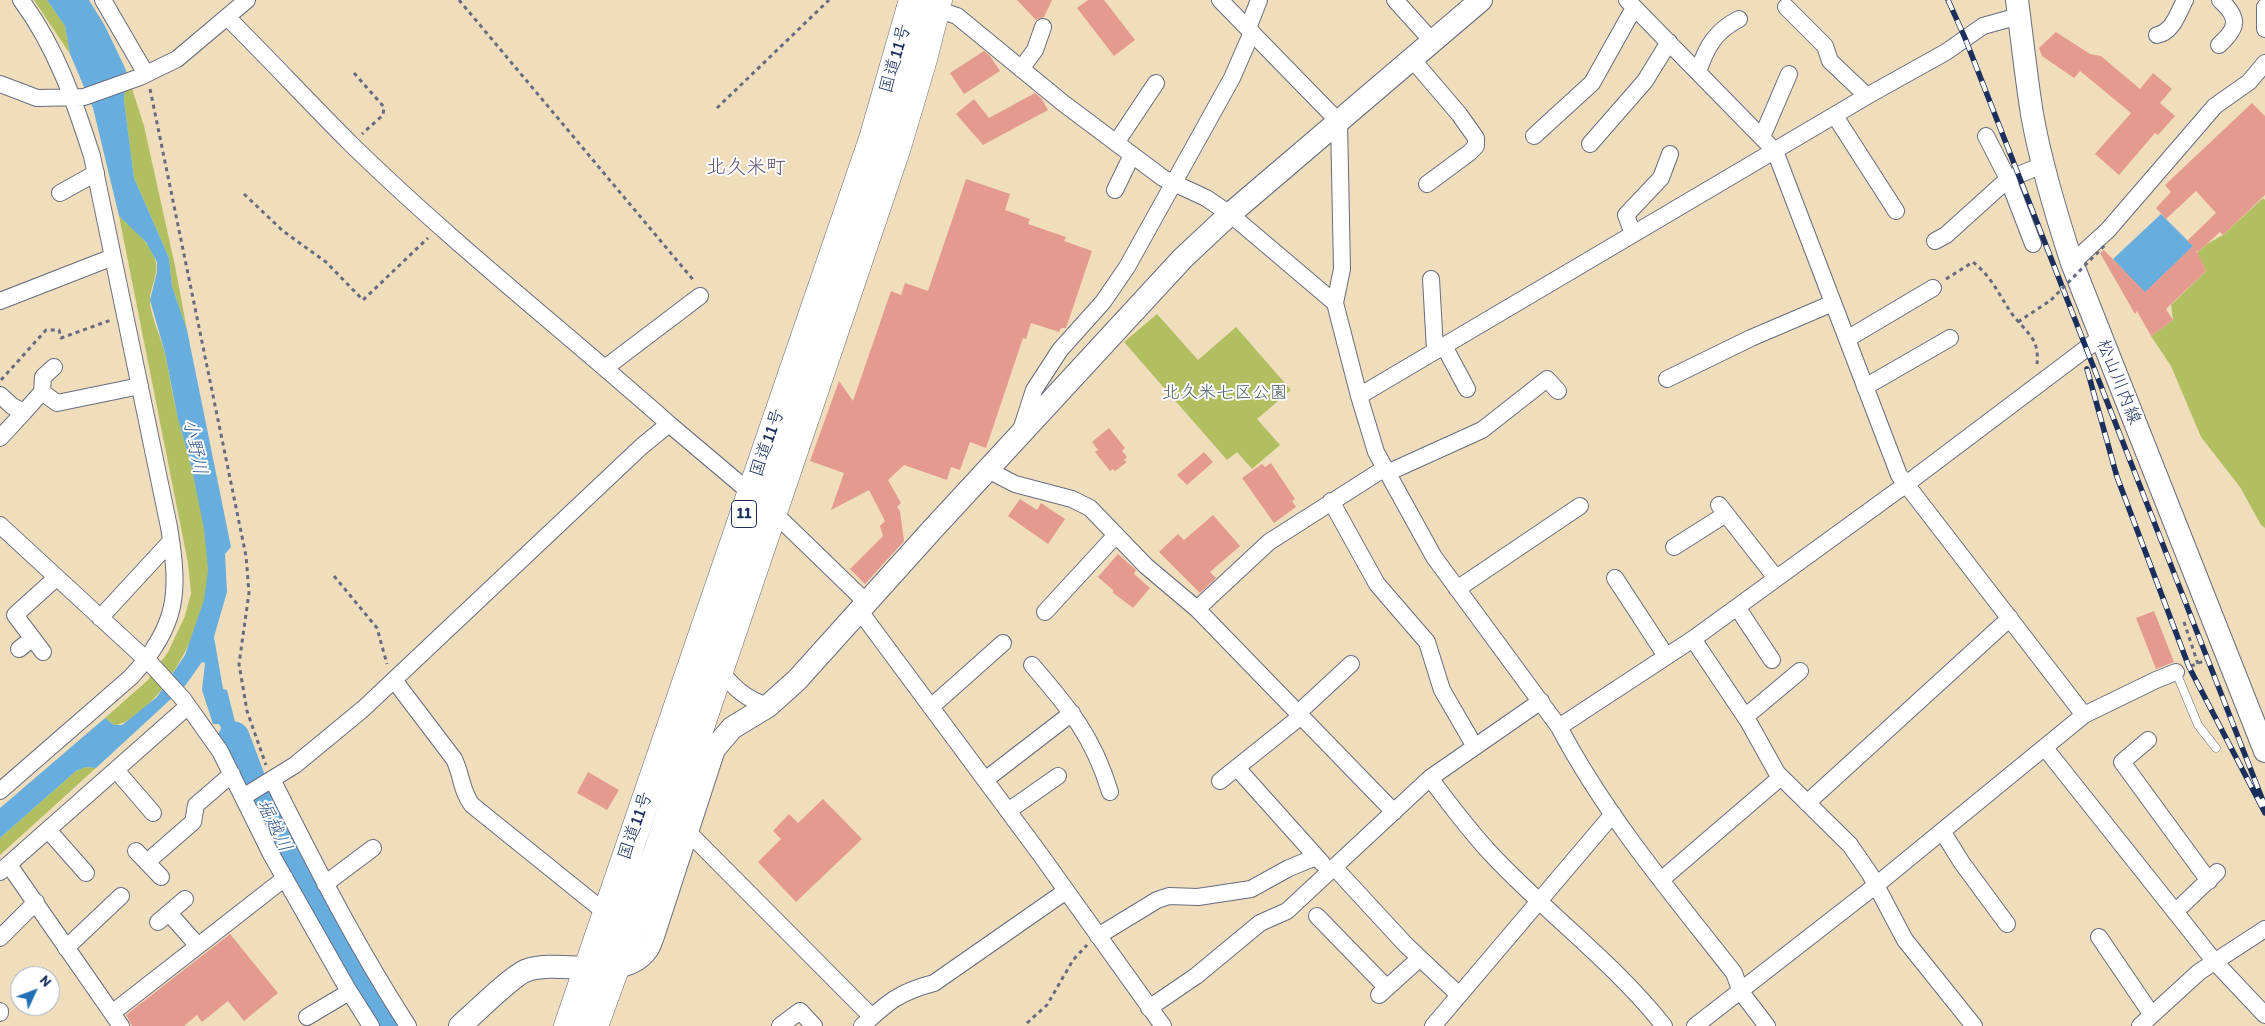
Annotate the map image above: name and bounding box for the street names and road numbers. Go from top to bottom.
street label: 国道11号 [876,22,916,96]
street label: 松山川内線 [2091,336,2145,428]
street label: 国道11号 [746,406,790,480]
road number: 11 [732,500,756,528]
street label: 国道11号 [614,789,658,863]

